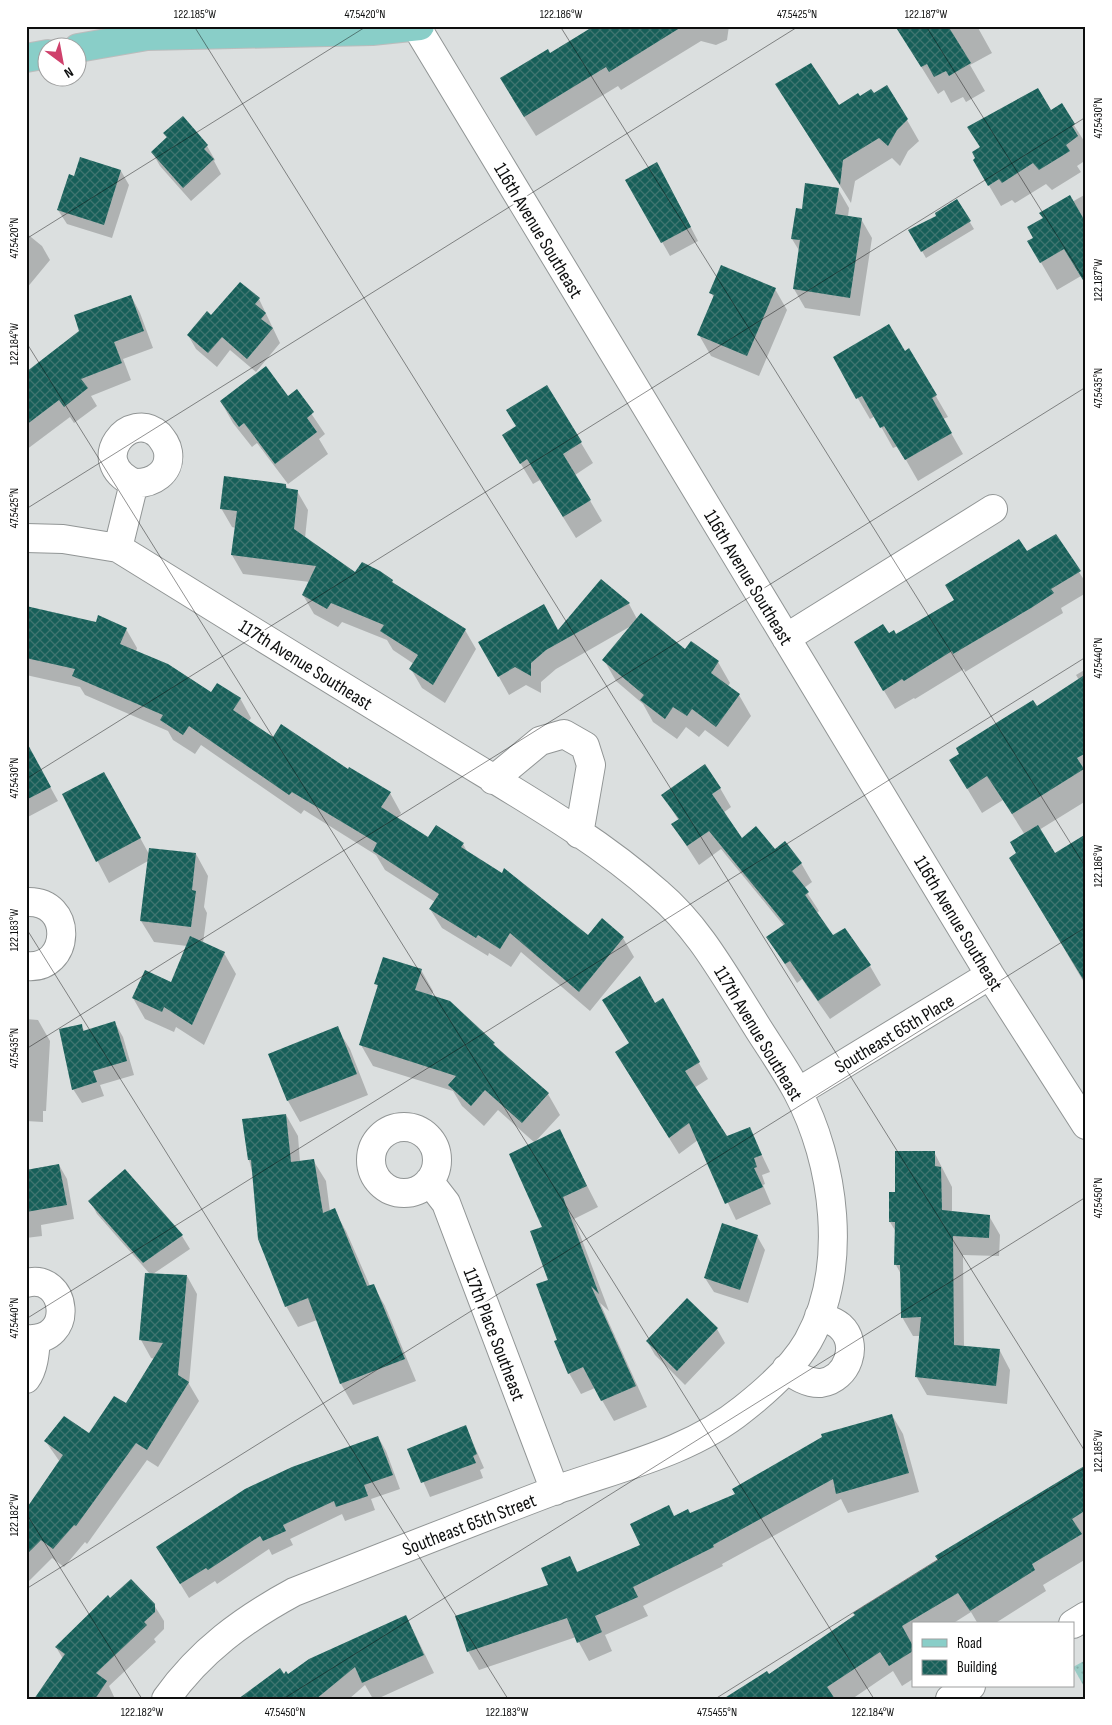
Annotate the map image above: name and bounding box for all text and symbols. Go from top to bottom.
text: 122.185°W [174,7,216,22]
text: 47.5420°N [345,7,385,22]
text: 122.186°W [540,7,583,22]
text: 47.5425°N [777,7,817,22]
text: 122.187°W [905,7,948,22]
north arrow [38,38,88,88]
text: N [61,63,76,82]
text: 47.5430°N [1091,98,1106,138]
street label: 116th Avenue Southeast [488,159,587,303]
text: 47.5420°N [7,218,22,258]
text: 122.187°W [1091,258,1106,301]
text: 122.184°W [7,323,22,365]
text: 47.5435°N [1091,368,1106,408]
text: 47.5425°N [7,488,22,528]
street label: 116th Avenue Southeast [698,506,797,650]
street label: 117th Avenue Southeast [234,615,376,716]
text: 47.5440°N [1091,638,1106,678]
text: 47.5430°N [7,758,22,798]
text: 122.186°W [1091,844,1106,887]
street label: 116th Avenue Southeast [908,852,1007,996]
text: 122.183°W [7,909,22,951]
street label: 117th Avenue Southeast [708,962,807,1105]
street label: Southeast 65th Place [831,990,959,1079]
text: 47.5435°N [7,1028,22,1068]
text: 47.5450°N [1091,1178,1106,1218]
street label: 117th Place Southeast [458,1265,530,1404]
text: 47.5440°N [7,1298,22,1338]
text: 122.185°W [1091,1430,1106,1472]
street label: Southeast 65th Street [399,1489,540,1561]
text: 122.182°W [7,1494,22,1536]
legend [912,1622,1074,1688]
text: Road [957,1634,982,1653]
text: Building [957,1658,997,1677]
text: 122.182°W [121,1705,163,1720]
text: 47.5450°N [265,1705,305,1720]
text: 122.183°W [486,1705,528,1720]
text: 47.5455°N [697,1705,737,1720]
text: 122.184°W [852,1705,894,1720]

